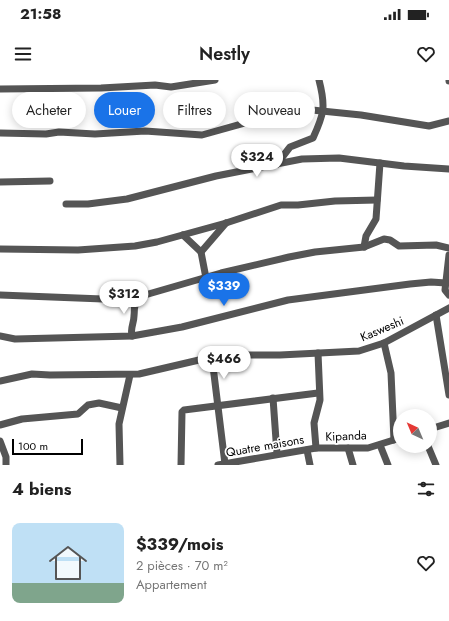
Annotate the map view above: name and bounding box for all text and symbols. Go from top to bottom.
text: 21:58 [20,3,61,25]
text: Nestly [199,41,250,67]
icon: menu [12,43,34,65]
icon: heart [415,43,437,65]
chip: Acheter [12,92,86,128]
chip: Louer [94,92,155,128]
chip: Filtres [163,92,226,128]
chip: Nouveau [234,92,315,128]
pin: $324 [233,144,281,178]
text: $324 [240,147,274,166]
pin: $339 [200,273,248,307]
text: $339 [208,276,240,295]
pin: $312 [100,281,148,315]
text: $312 [108,284,140,303]
street label: Kasweshi [357,312,407,346]
pin: $466 [200,346,248,380]
text: $466 [207,349,241,368]
north arrow [393,409,437,453]
map controls [393,409,437,453]
street label: Kipanda [325,426,367,446]
street label: Quatre maisons [225,430,306,462]
scale bar [12,437,83,456]
text: 100 m [18,438,48,454]
text: 4 biens [12,477,71,501]
icon: filters [415,478,437,500]
text: $339/mois [136,532,223,556]
icon: home [44,539,92,587]
icon: heart [415,552,437,574]
text: 2 pièces · 70 m² [136,556,228,575]
text: Appartement [136,575,207,594]

